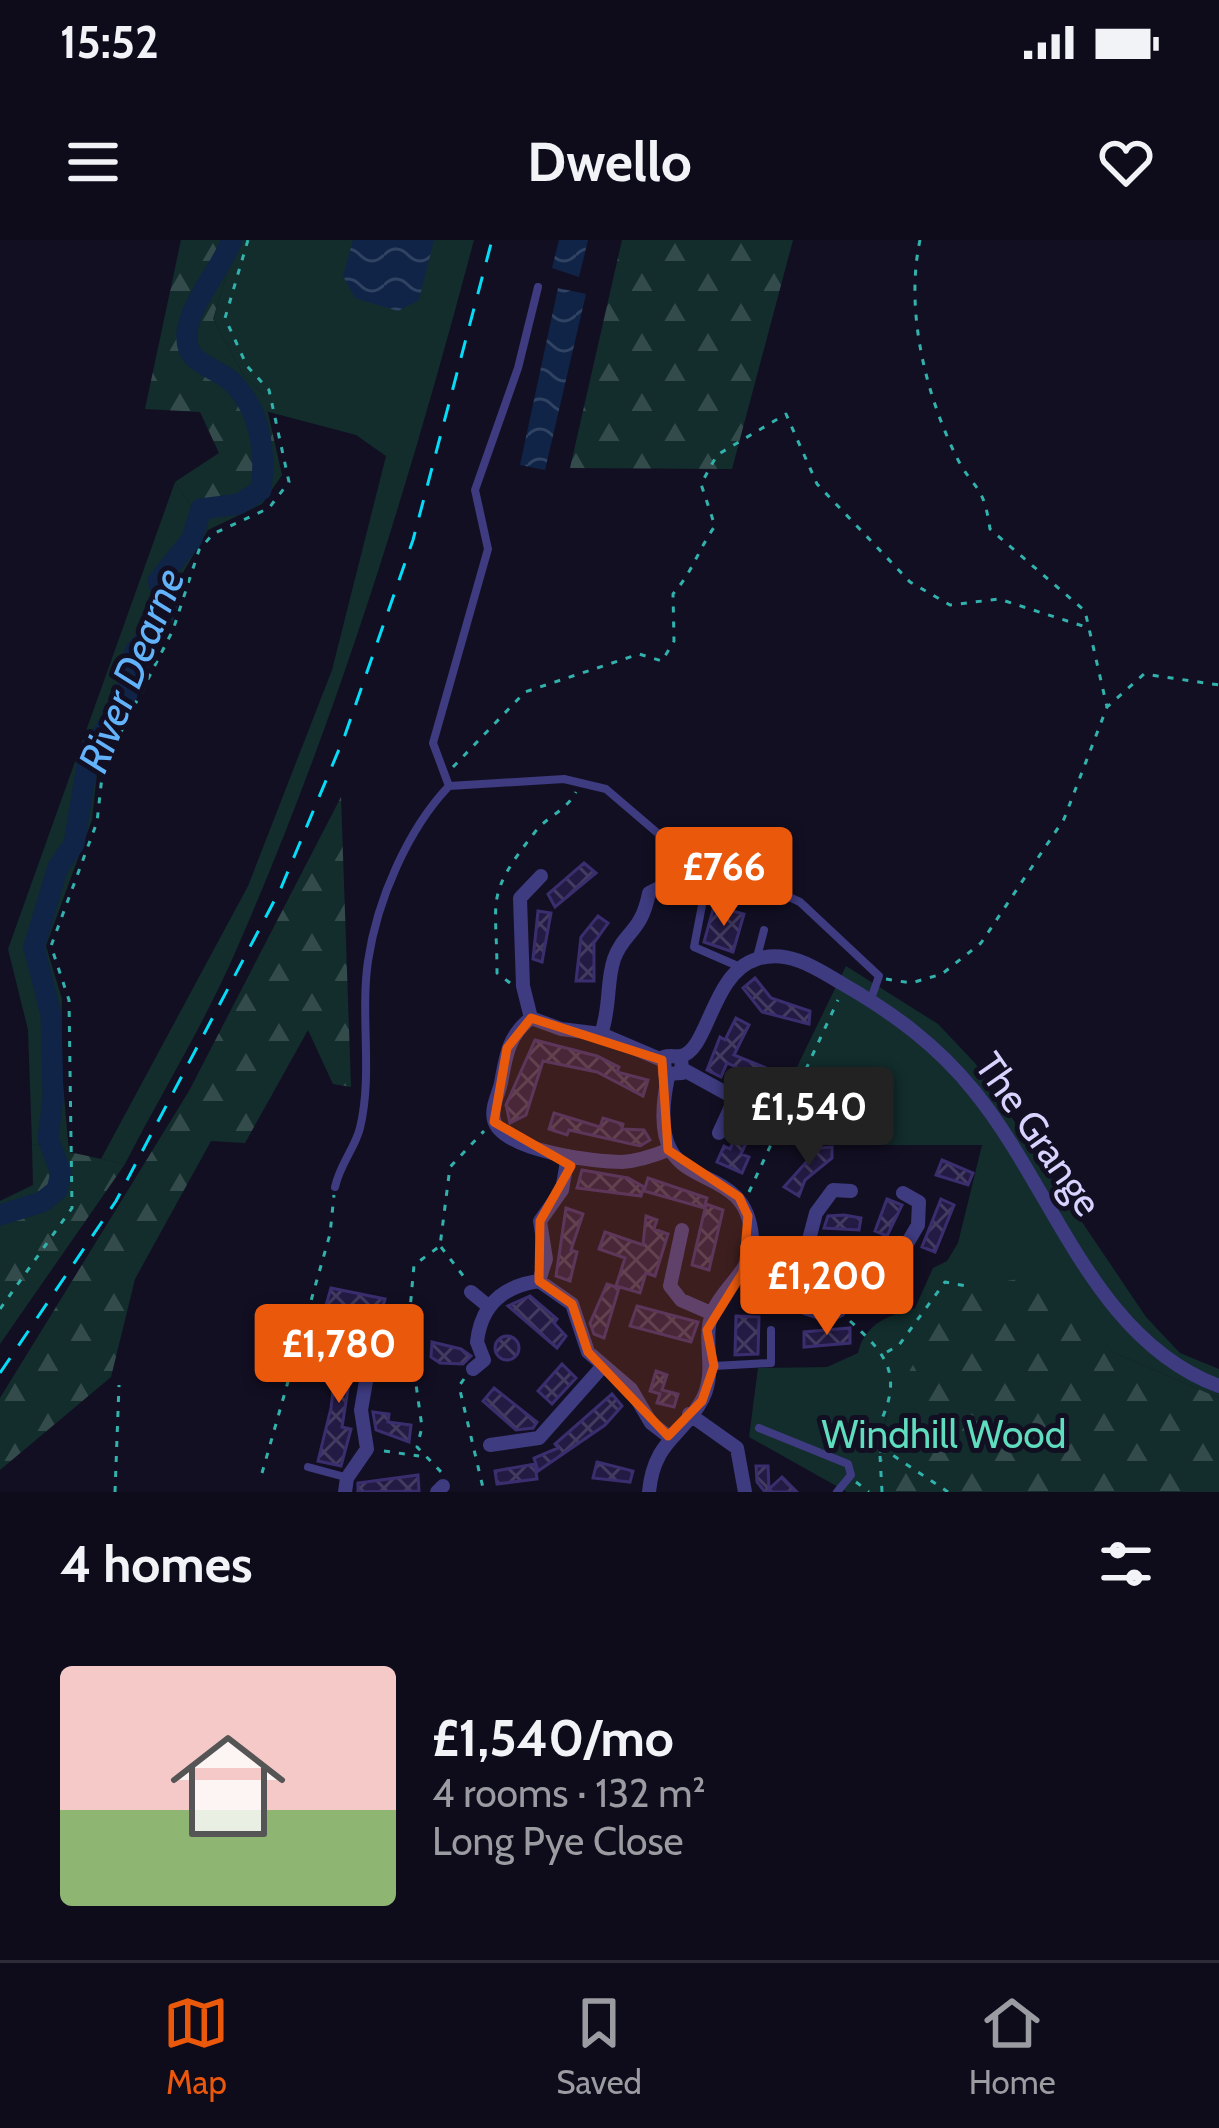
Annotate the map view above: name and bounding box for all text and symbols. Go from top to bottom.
text: 15:52 [60,15,159,69]
icon: menu [60,129,126,195]
text: Dwello [527,129,692,195]
icon: heart [1093,129,1159,195]
water label: River Dearne [67,560,195,780]
pin: £766 [653,827,795,929]
text: £766 [682,842,766,890]
street label: The Grange [965,1043,1113,1225]
pin: £1,540 [711,1067,907,1169]
text: £1,540 [751,1082,867,1130]
pin: £1,200 [729,1236,925,1338]
text: £1,200 [767,1251,887,1299]
pin: £1,780 [241,1304,437,1406]
text: £1,780 [282,1319,396,1367]
park label: Windhill Wood [822,1410,1066,1458]
icon: filters [1093,1531,1159,1597]
text: 4 homes [60,1533,252,1595]
text: £1,540/mo [432,1707,674,1769]
icon: home [156,1714,300,1858]
text: 4 rooms · 132 m² [432,1769,705,1817]
text: Long Pye Close [432,1817,684,1865]
tab: Map [163,1990,229,2102]
tab: Saved [556,1990,642,2102]
tab: Home [969,1990,1056,2102]

